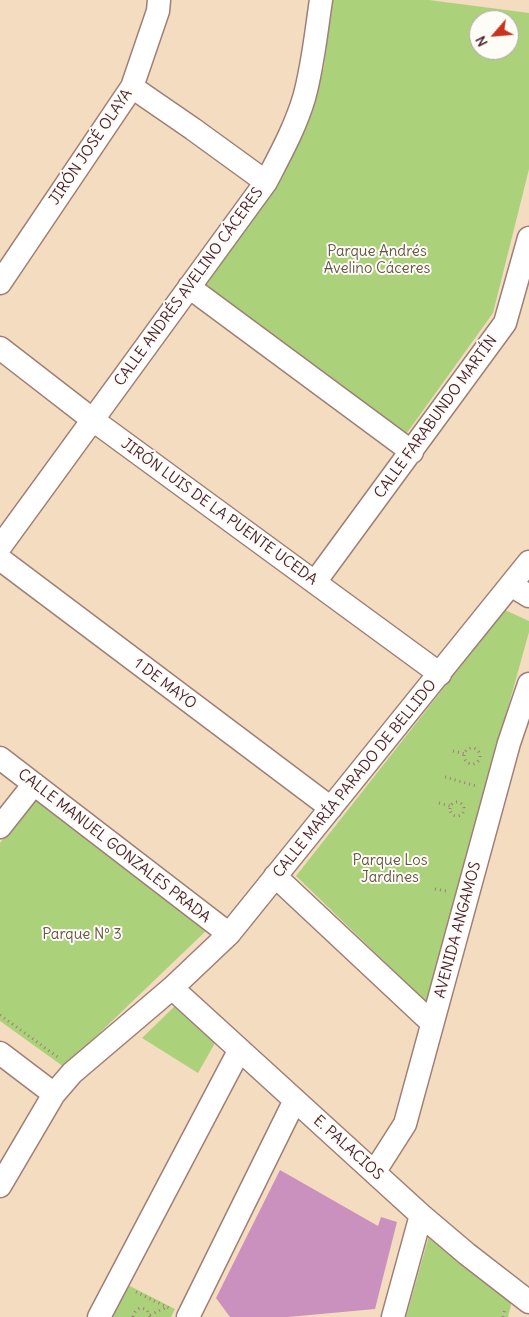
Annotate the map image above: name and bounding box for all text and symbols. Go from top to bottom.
north arrow [469,10,519,60]
text: N [471,33,492,50]
street label: JIRÓN JOSÉ OLAYA [46,86,136,208]
street label: CALLE ANDRÉS AVELINO CÁCERES [111,184,267,390]
park label: Parque Andrés Avelino Cáceres [324,243,430,278]
street label: CALLE FARABUNDO MARTÍN [371,332,501,502]
street label: JIRÓN LUIS DE LA PUENTE UCEDA [117,435,321,589]
street label: 1 DE MAYO [130,655,200,713]
street label: CALLE MARÍA PARADO DE BELLIDO [270,676,440,882]
street label: CALLE MANUEL GONZALES PRADA [14,765,214,927]
park label: Parque Los Jardines [352,852,428,887]
street label: AVENIDA ANGAMOS [431,860,485,1000]
park label: Parque Nº 3 [42,926,122,944]
street label: E. PALACIOS [309,1112,387,1184]

